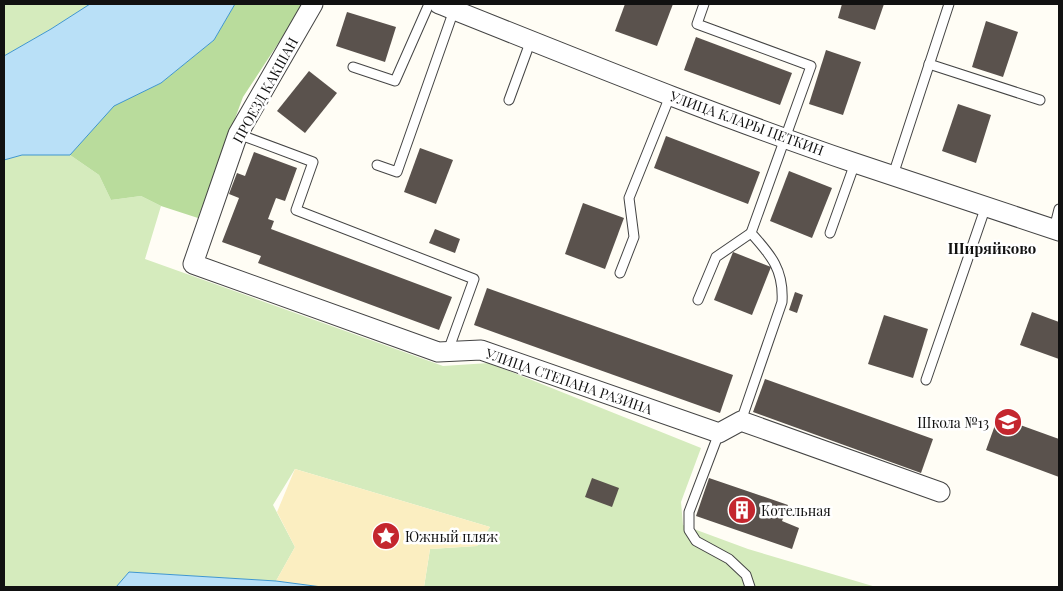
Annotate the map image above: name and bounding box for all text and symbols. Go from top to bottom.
street label: ПРОЕЗД КАКШАН [228,33,302,146]
street label: УЛИЦА КЛАРЫ ЦЕТКИН [666,86,827,160]
district label: Ширяйково [948,238,1036,258]
street label: УЛИЦА СТЕПАНА РАЗИНА [482,343,655,419]
school or university icon: Школа №13 [993,407,1023,437]
place label: Школа №13 [917,413,989,432]
building icon: Котельная [727,495,757,525]
place label: Котельная [761,501,831,520]
place icon: Южный пляж [371,521,401,551]
place label: Южный пляж [405,527,498,546]

